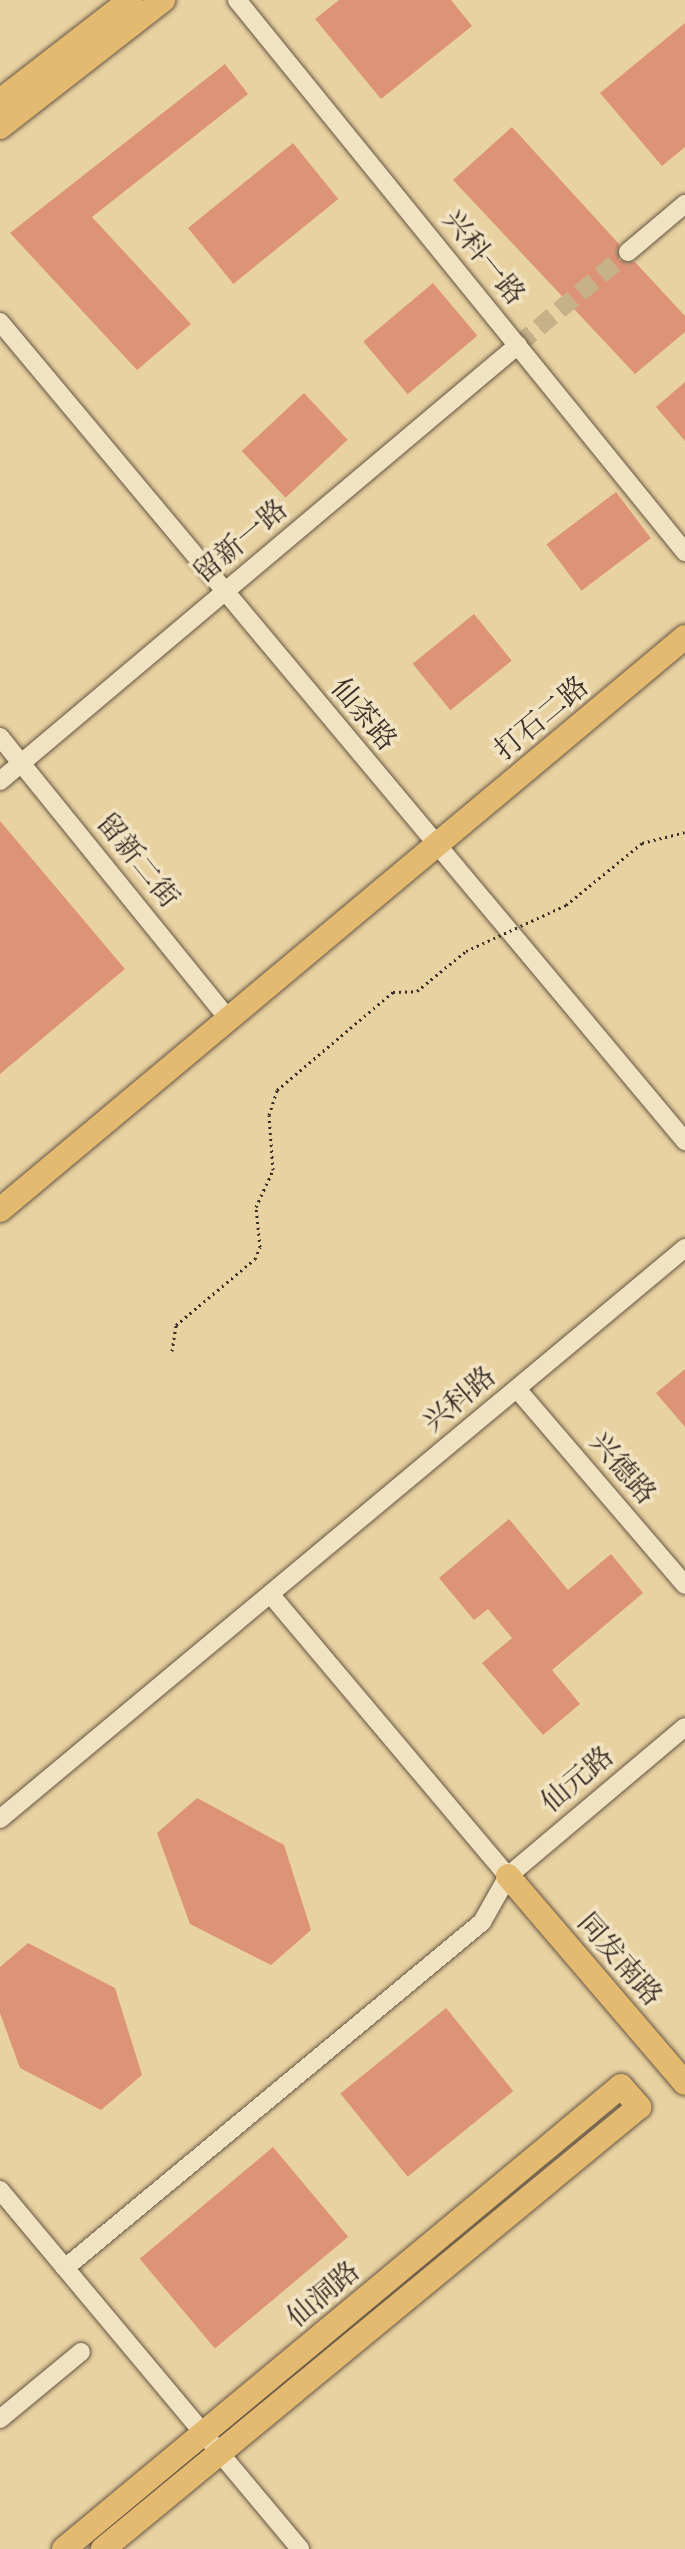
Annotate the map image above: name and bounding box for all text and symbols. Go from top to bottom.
street label: 兴科一路 [435,204,531,312]
street label: 留新一路 [187,493,295,591]
street label: 打石二路 [488,670,596,768]
street label: 仙茶路 [323,672,403,758]
street label: 留新二街 [89,807,185,915]
street label: 兴科路 [417,1360,503,1440]
street label: 兴德路 [582,1426,662,1512]
street label: 仙元路 [535,1740,621,1820]
street label: 同发南路 [570,1907,668,2013]
street label: 仙洞路 [281,2255,367,2335]

